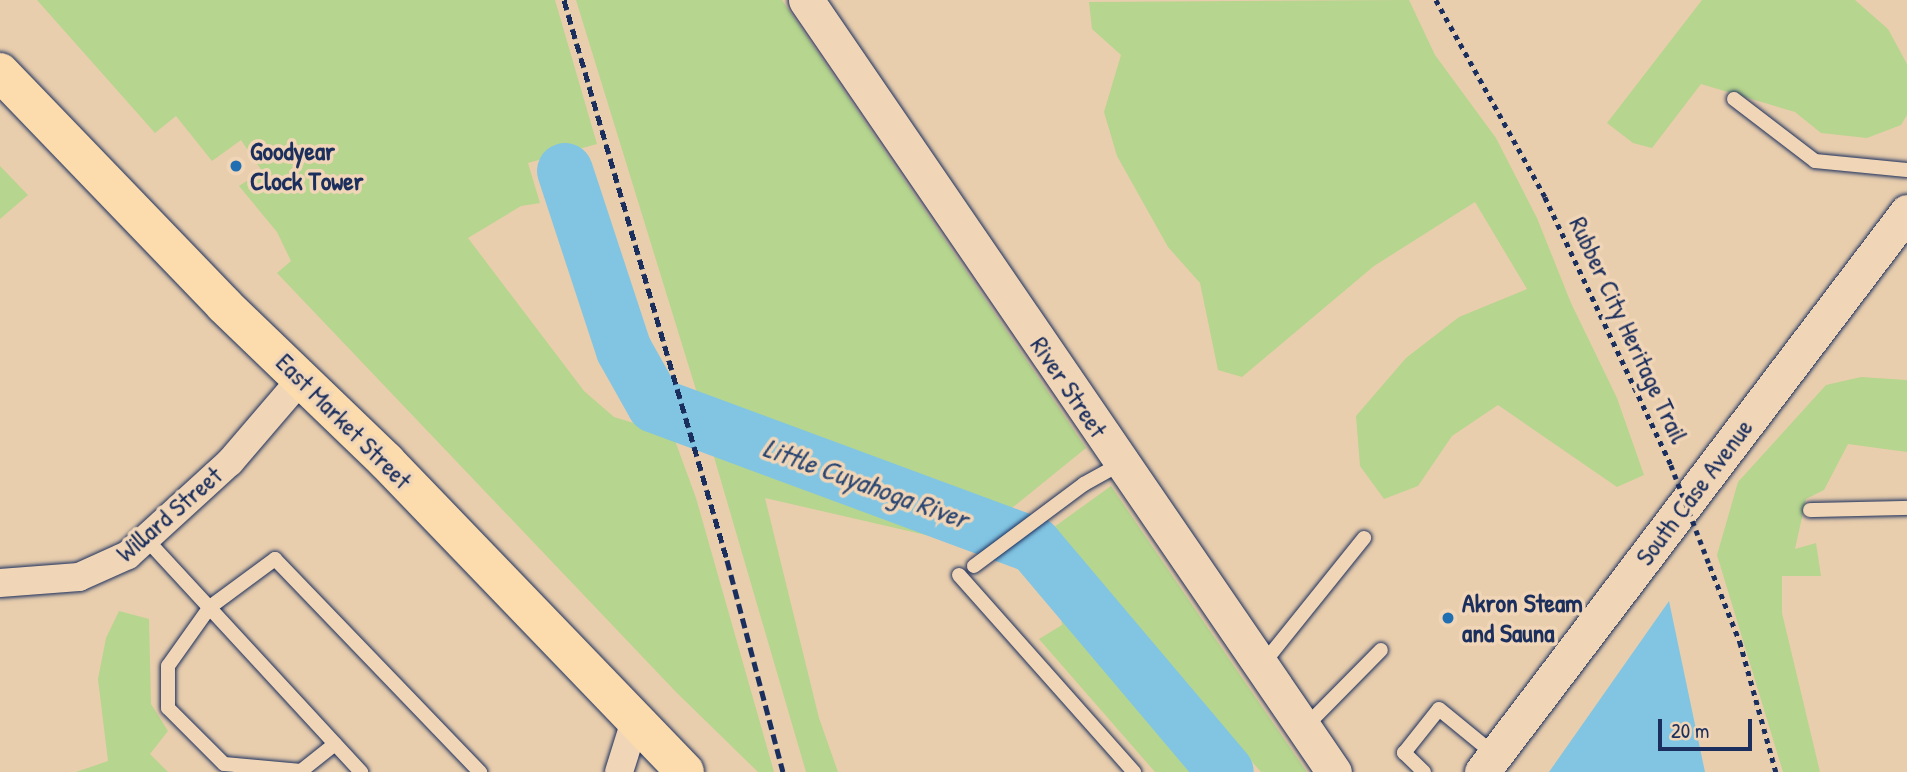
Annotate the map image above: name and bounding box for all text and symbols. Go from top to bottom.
place label: Goodyear Clock Tower [250,135,364,196]
marker: Goodyear Clock Tower [228,158,244,174]
street label: Rubber City Heritage Trail [1563,212,1695,448]
street label: River Street [1024,331,1114,443]
street label: East Market Street [270,347,418,495]
street label: South Case Avenue [1629,413,1759,571]
water label: Little Cuyahoga River [759,430,973,536]
street label: Willard Street [110,460,228,568]
place label: Akron Steam and Sauna [1462,587,1583,648]
marker: Akron Steam and Sauna [1440,610,1456,626]
scale bar [1662,706,1756,750]
text: 20 m [1671,716,1709,745]

